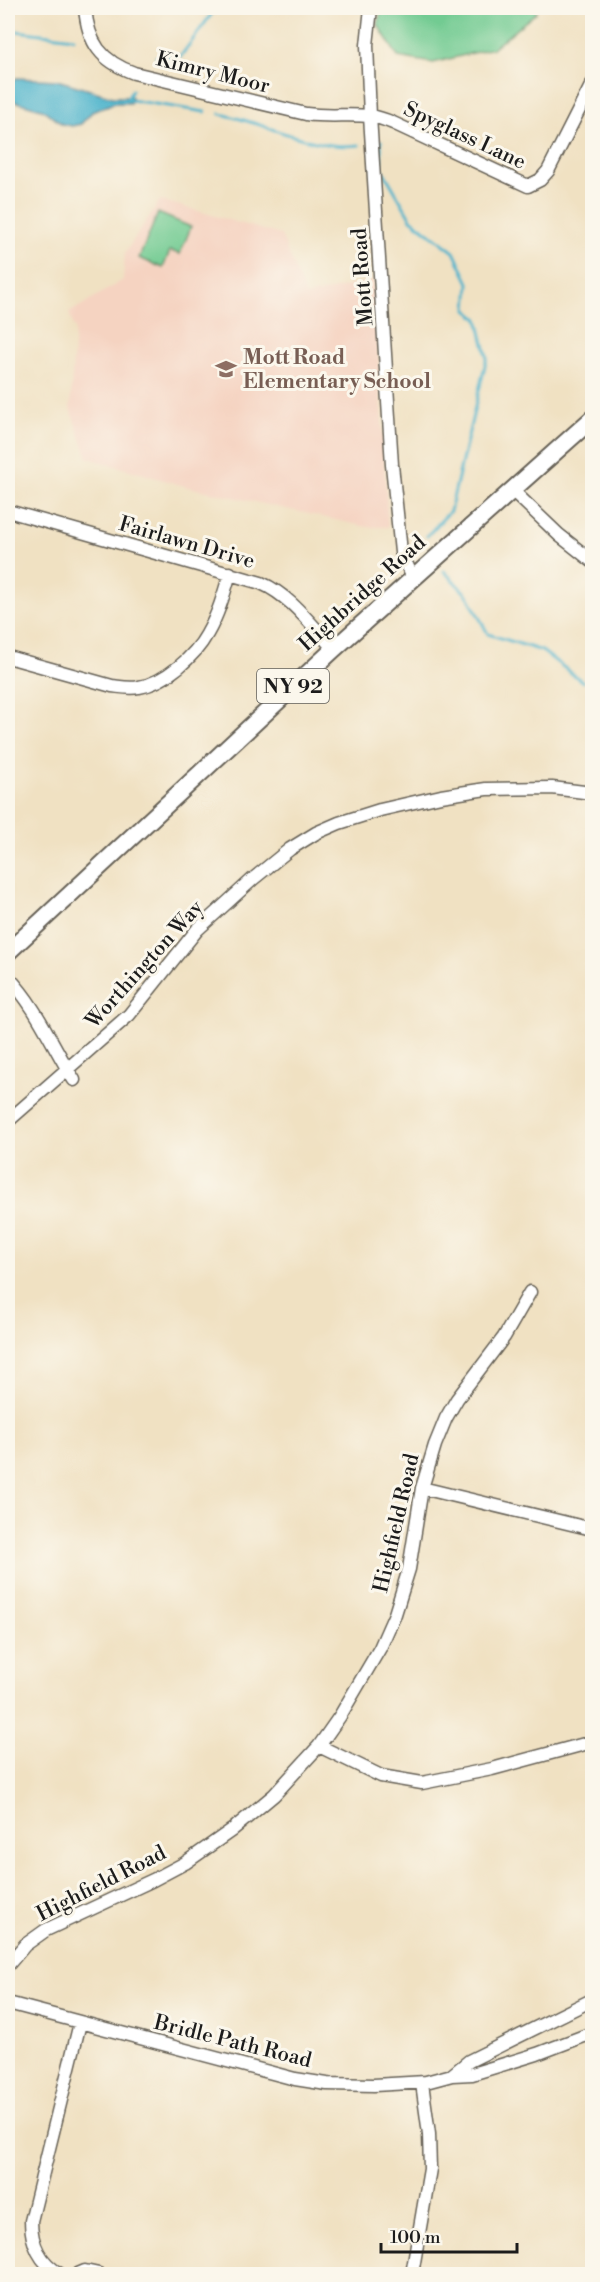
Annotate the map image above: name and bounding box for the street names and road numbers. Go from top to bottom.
street label: Kimry Moor [153,46,272,100]
street label: Spyglass Lane [399,96,530,176]
street label: Mott Road [347,227,379,327]
street label: Fairlawn Drive [116,511,258,575]
street label: Highbridge Road [294,530,432,658]
road number: NY 92 [257,669,329,703]
street label: Worthington Way [80,895,210,1035]
street label: Highfield Road [368,1451,426,1595]
street label: Highfield Road [32,1840,171,1928]
street label: Bridle Path Road [150,2010,314,2074]

